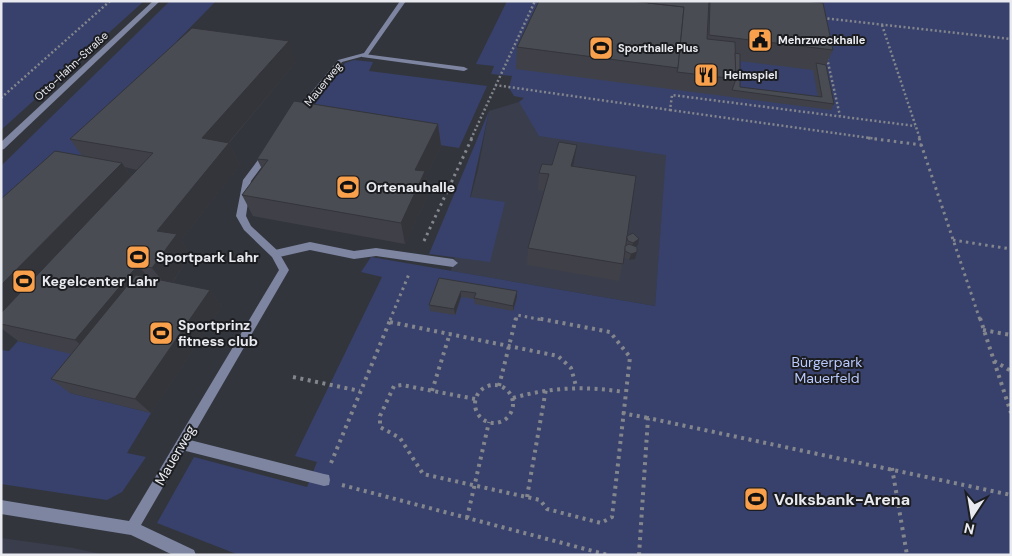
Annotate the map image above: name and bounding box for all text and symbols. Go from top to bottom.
public building icon: Mehrzweckhalle [747,27,773,53]
street label: Otto-Hahn-Straße [31,28,111,104]
place label: Mehrzweckhalle [778,33,866,47]
sports icon: Sporthalle Plus [588,35,614,61]
place label: Sporthalle Plus [618,41,699,55]
street label: Mauerweg [301,59,345,109]
restaurant icon: Heimspiel [693,62,719,88]
place label: Heimspiel [724,68,778,82]
sports icon: Ortenauhalle [335,174,361,200]
place label: Ortenauhalle [366,178,455,196]
sports icon: Sportpark Lahr [125,244,151,270]
place label: Sportpark Lahr [156,248,259,266]
sports icon: Kegelcenter Lahr [11,268,37,294]
place label: Kegelcenter Lahr [42,272,159,290]
place label: Sportprinz fitness club [178,316,258,350]
sports icon: Sportprinz fitness club [148,320,174,346]
park label: Bürgerpark Mauerfeld [792,353,862,387]
street label: Mauerweg [151,421,200,488]
sports icon: Volksbank-Arena [743,486,769,512]
place label: Volksbank-Arena [774,489,910,510]
north arrow [947,491,997,541]
text: N [962,519,976,539]

